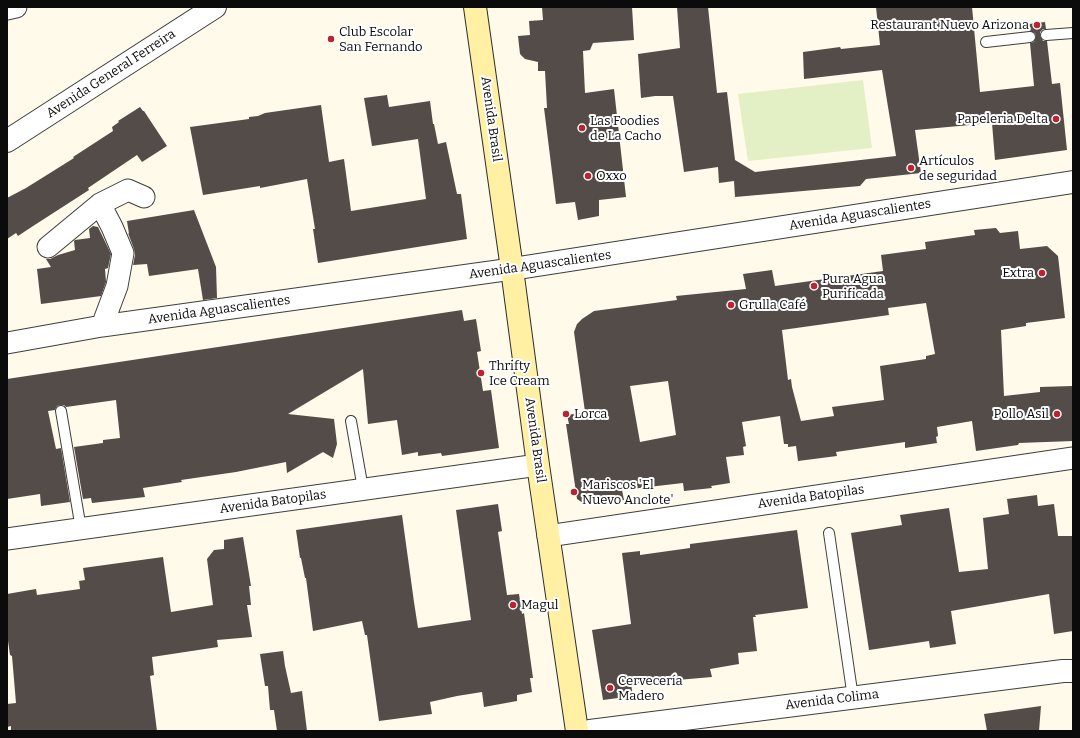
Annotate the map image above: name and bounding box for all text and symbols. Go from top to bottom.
place label: Restaurant Nuevo Arizona [870,17,1029,33]
marker: Restaurant Nuevo Arizona [1032,20,1042,30]
place label: Club Escolar San Fernando [339,24,423,55]
street label: Avenida General Ferreira [44,26,178,122]
marker: Club Escolar San Fernando [326,34,336,44]
street label: Avenida Brasil [477,75,505,163]
place label: Papeleria Delta [957,111,1048,127]
place label: Las Foodies de La Cacho [590,113,661,144]
marker: Papeleria Delta [1051,114,1061,124]
marker: Las Foodies de La Cacho [577,123,587,133]
place label: Artículos de seguridad [919,153,997,184]
marker: Artículos de seguridad [906,163,916,173]
place label: Oxxo [596,168,627,184]
marker: Oxxo [583,171,593,181]
street label: Avenida Aguascalientes [788,196,932,234]
street label: Avenida Aguascalientes [468,247,612,283]
place label: Extra [1002,265,1034,281]
marker: Extra [1037,268,1047,278]
place label: Pura Agua Purificada [822,271,884,302]
marker: Pura Agua Purificada [809,281,819,291]
street label: Avenida Aguascalientes [147,292,291,328]
place label: Grulla Café [739,297,806,313]
marker: Grulla Café [726,300,736,310]
place label: Thrifty Ice Cream [489,358,550,389]
marker: Thrifty Ice Cream [476,368,486,378]
street label: Avenida Brasil [521,396,549,484]
place label: Lorca [574,406,607,422]
place label: Pollo Asil [994,406,1049,422]
marker: Lorca [561,409,571,419]
marker: Pollo Asil [1052,409,1062,419]
place label: Mariscos 'El Nuevo Anclote' [582,477,673,508]
street label: Avenida Batopilas [757,482,865,512]
street label: Avenida Batopilas [219,487,327,517]
marker: Mariscos 'El Nuevo Anclote' [569,487,579,497]
place label: Magul [521,597,559,613]
marker: Magul [508,600,518,610]
place label: Cervecería Madero [618,673,683,704]
marker: Cervecería Madero [605,683,615,693]
street label: Avenida Colima [784,687,880,713]

